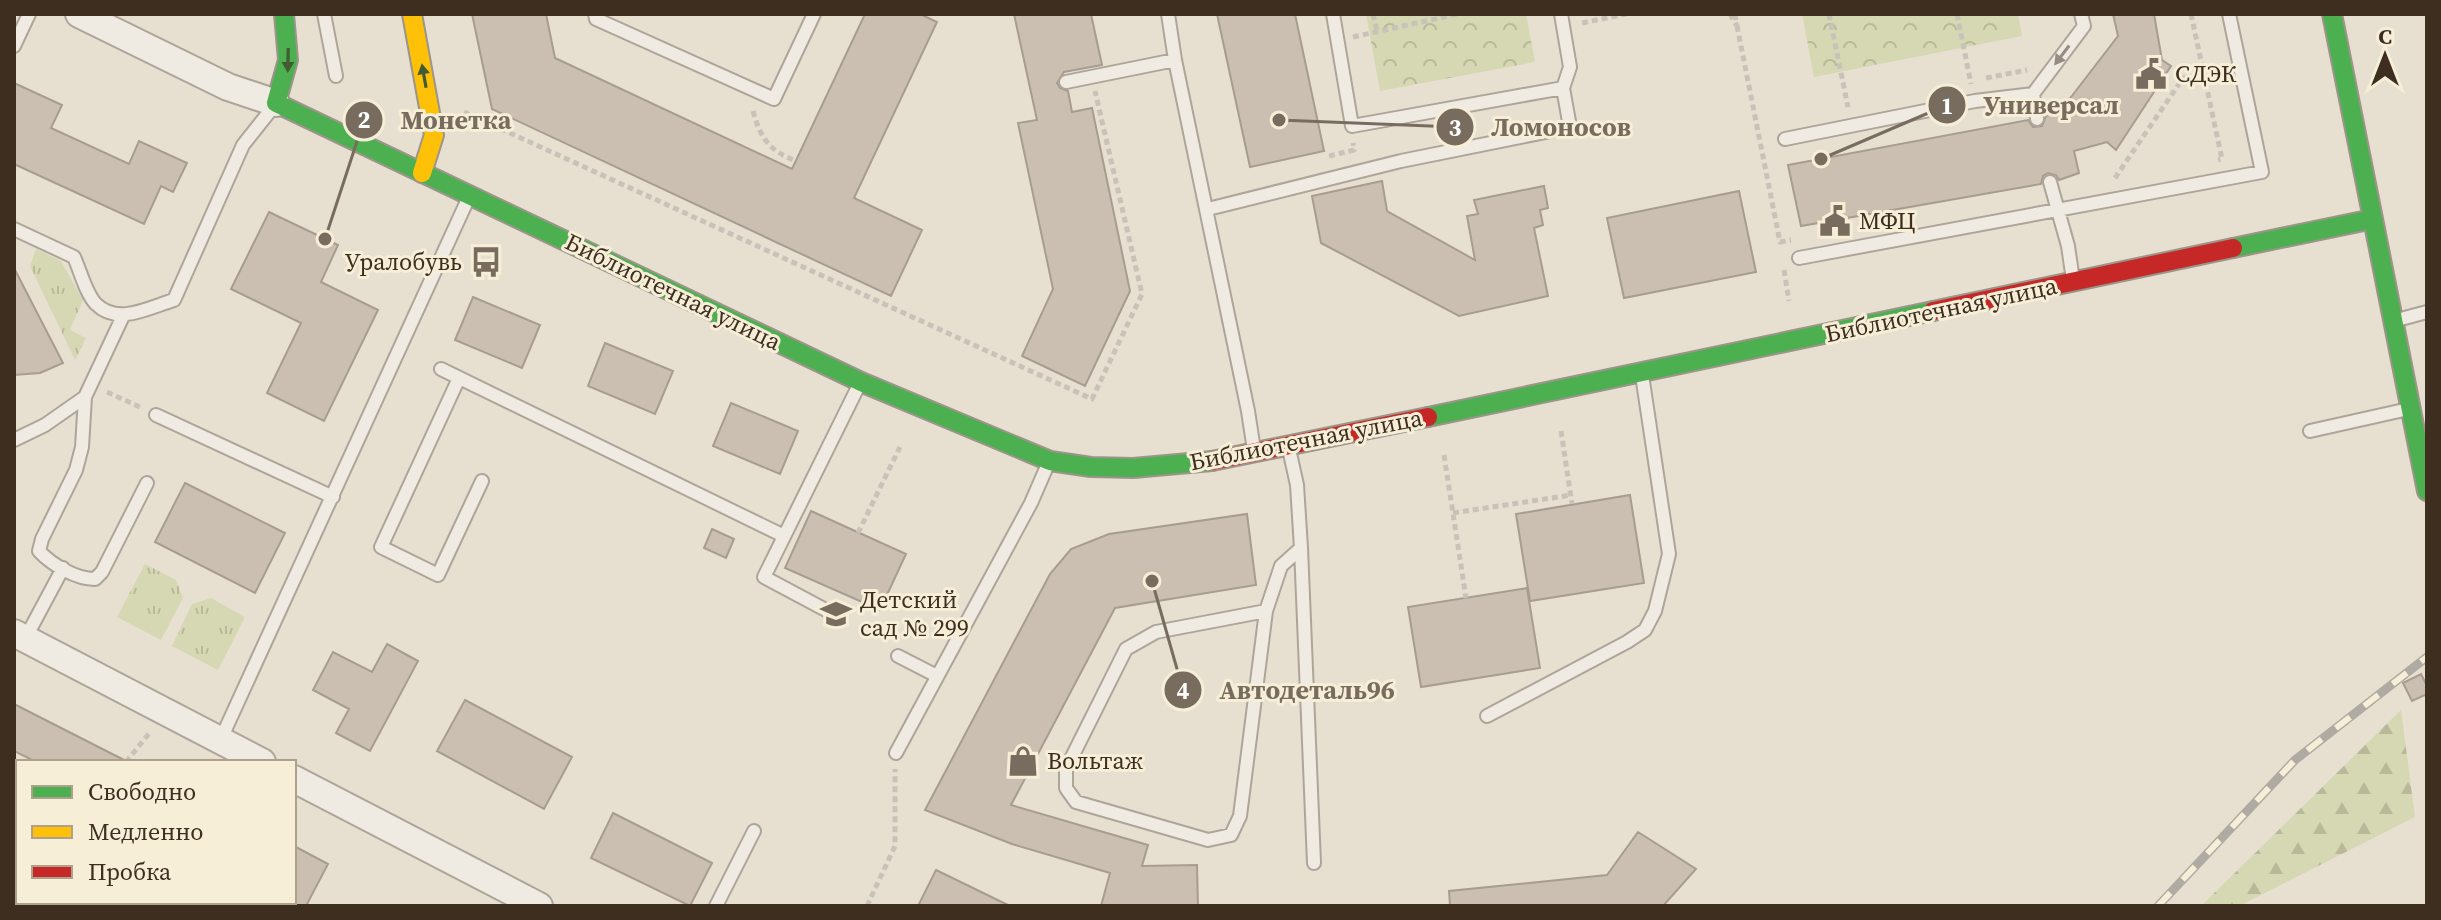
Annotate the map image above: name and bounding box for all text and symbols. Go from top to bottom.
north arrow [2345,16,2425,96]
text: С [2378,21,2392,51]
one-way arrow [2054,44,2070,66]
one-way arrow [282,48,295,73]
public building icon: СДЭК [2134,57,2168,91]
place label: СДЭК [2175,57,2237,90]
one-way arrow [417,64,429,89]
callout: Универсал [1927,80,2135,130]
text: Универсал [1983,87,2119,123]
text: 1 [1940,89,1954,122]
callout: Монетка [344,95,527,145]
text: Монетка [401,102,512,138]
callout: Ломоносов [1435,102,1647,152]
text: 2 [357,103,371,136]
text: Ломоносов [1491,109,1631,145]
text: 3 [1448,111,1462,144]
public building icon: МФЦ [1818,204,1852,238]
place label: МФЦ [1859,204,1915,237]
street label: Библиотечная улица [560,225,787,358]
place label: Уралобувь [345,245,462,278]
bus stop icon: Уралобувь [469,245,503,279]
street label: Библиотечная улица [1822,269,2061,350]
street label: Библиотечная улица [1187,401,1426,478]
place label: Детский сад № 299 [860,583,969,644]
school or university icon: Детский сад № 299 [819,597,853,631]
callout: Автодеталь96 [1163,665,1410,715]
text: Автодеталь96 [1219,672,1395,708]
text: 4 [1176,674,1190,707]
shop icon: Вольтаж [1006,744,1040,778]
place label: Вольтаж [1047,744,1143,777]
legend [16,760,296,904]
text: Свободно [88,775,196,808]
text: Медленно [88,815,203,848]
text: Пробка [88,855,172,888]

